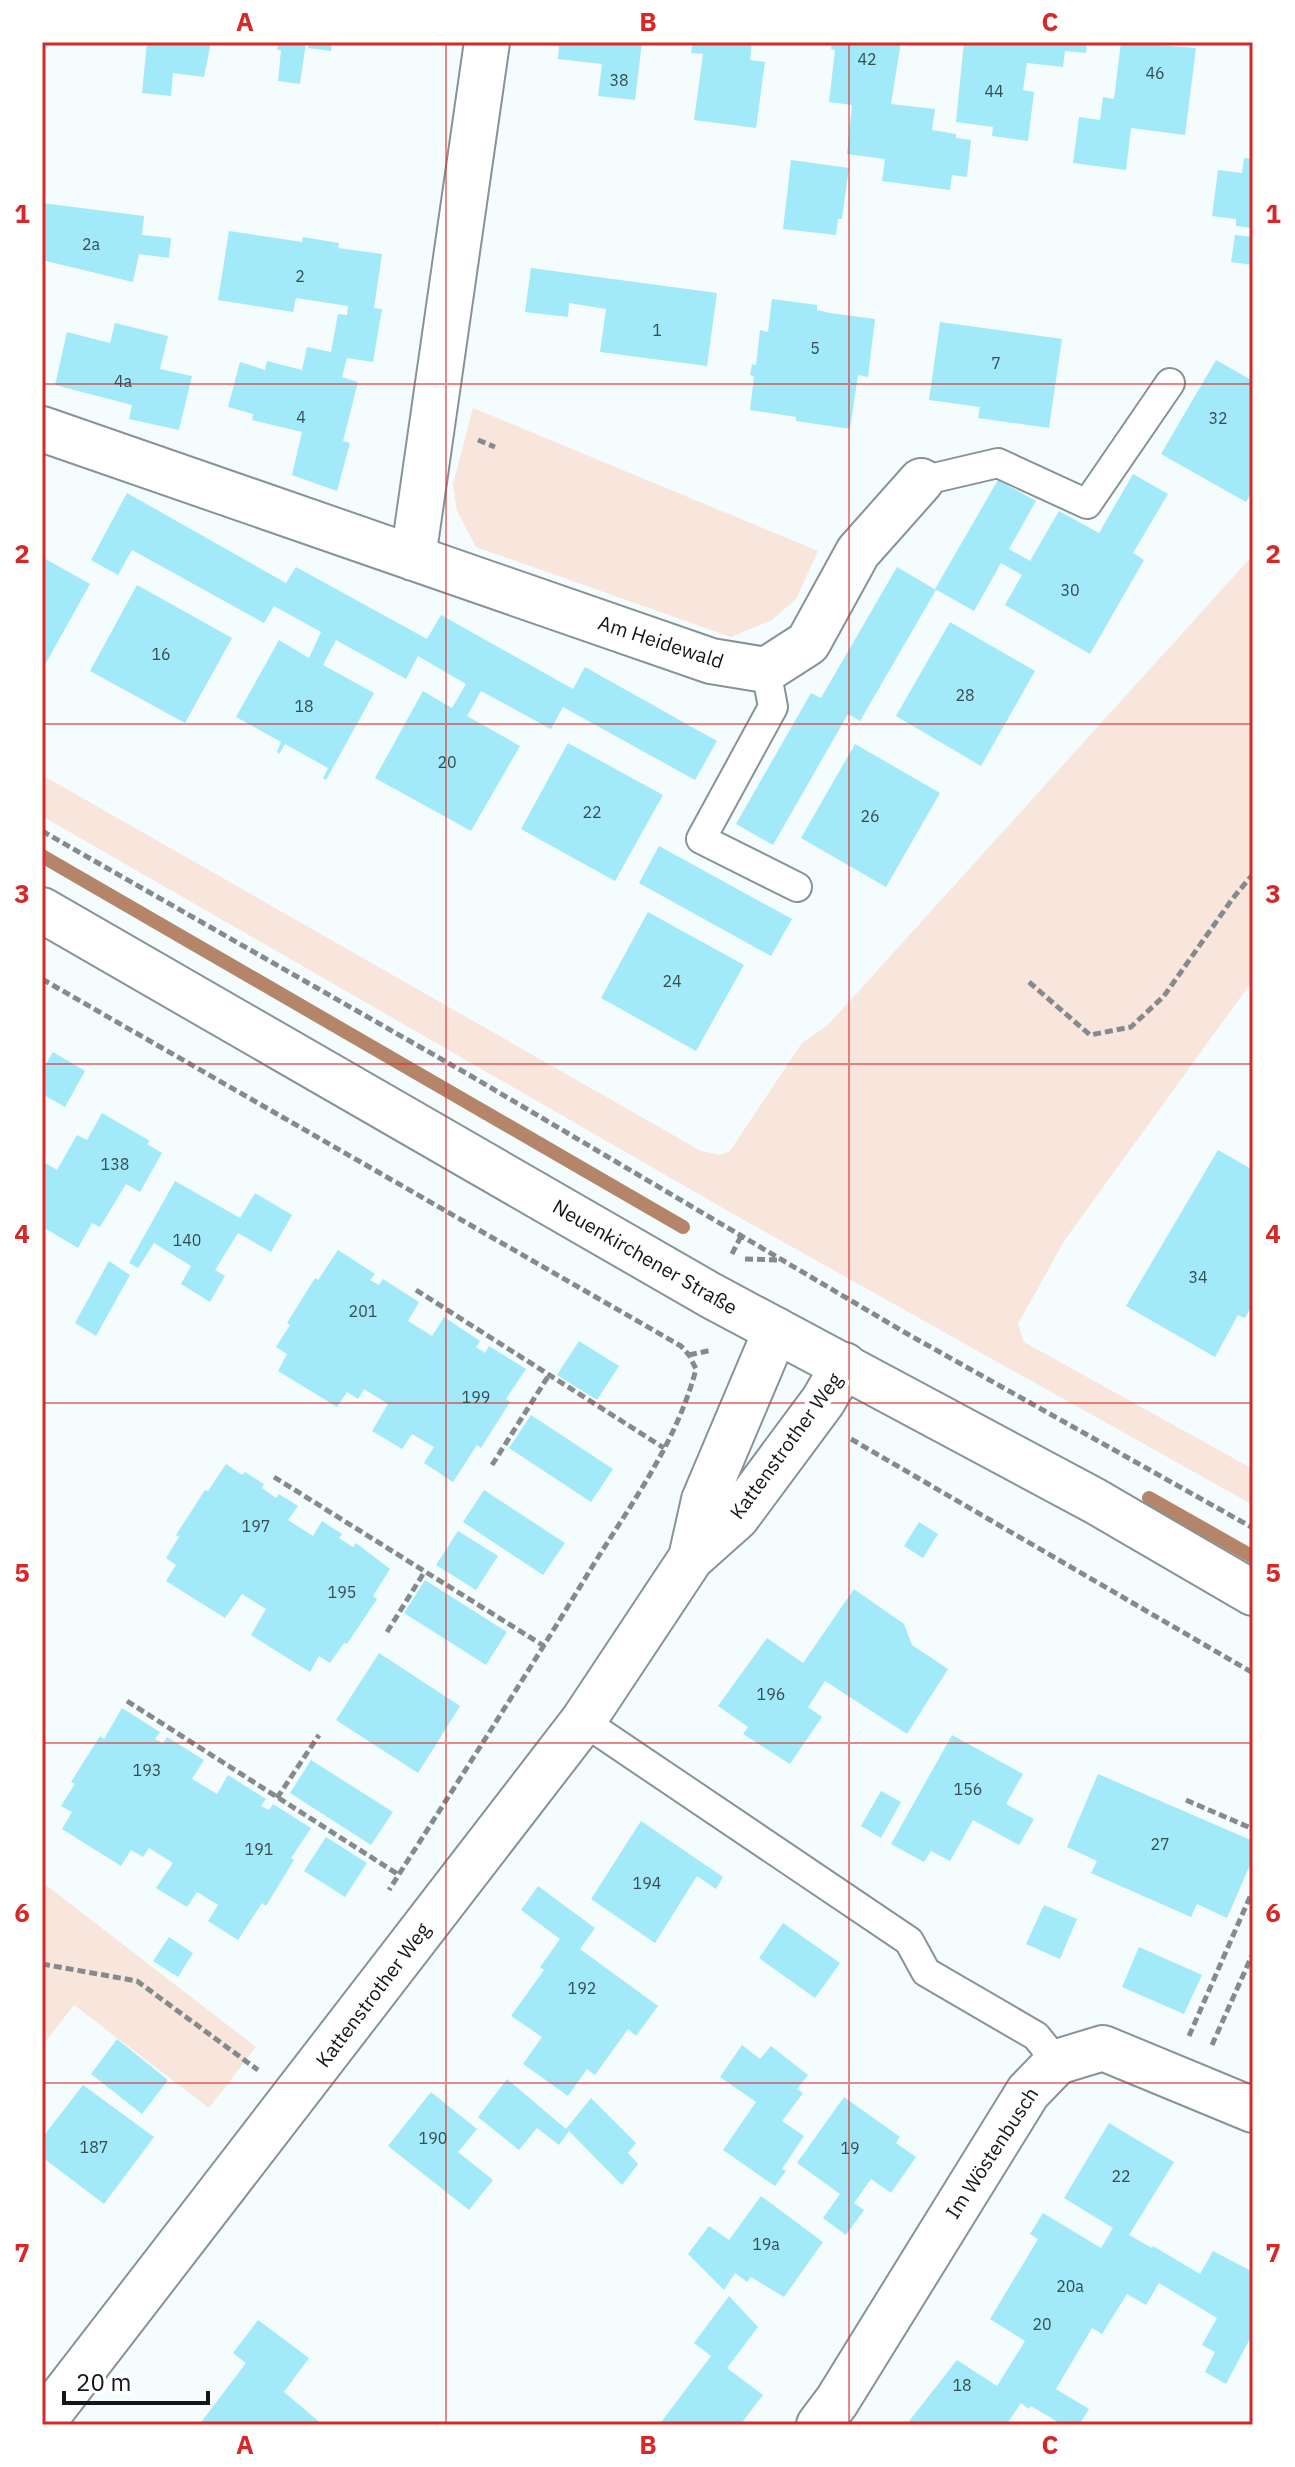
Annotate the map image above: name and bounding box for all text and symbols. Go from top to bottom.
text: A [236,4,254,38]
text: B [639,4,657,38]
text: C [1042,4,1059,38]
house number: 42 [857,49,877,69]
house number: 46 [1145,63,1165,83]
house number: 38 [609,70,629,90]
house number: 44 [984,81,1004,101]
text: 1 [14,196,30,230]
text: 1 [1265,196,1281,230]
house number: 2a [82,234,101,254]
house number: 2 [295,266,305,286]
house number: 1 [652,320,662,340]
house number: 5 [810,338,820,358]
house number: 7 [991,353,1001,373]
house number: 4a [114,371,133,391]
house number: 4 [296,407,306,427]
house number: 32 [1208,408,1228,428]
text: 2 [14,536,30,570]
text: 2 [1265,536,1281,570]
house number: 30 [1060,580,1080,600]
street label: Am Heidewald [595,609,727,675]
house number: 16 [151,644,171,664]
house number: 28 [955,685,975,705]
house number: 18 [294,696,314,716]
house number: 20 [437,752,457,772]
house number: 22 [582,802,602,822]
house number: 26 [860,806,880,826]
text: 3 [14,876,30,910]
text: 3 [1265,876,1281,910]
house number: 24 [662,971,682,991]
house number: 138 [101,1154,129,1174]
street label: Neuenkirchener Straße [548,1193,742,1320]
text: 4 [14,1216,30,1250]
text: 4 [1265,1216,1281,1250]
house number: 140 [173,1230,201,1250]
house number: 34 [1188,1267,1208,1287]
house number: 201 [349,1301,377,1321]
street label: Kattenstrother Weg [723,1367,848,1524]
house number: 199 [462,1387,490,1407]
house number: 197 [242,1516,270,1536]
text: 5 [14,1555,30,1589]
text: 5 [1265,1555,1281,1589]
house number: 195 [328,1582,356,1602]
house number: 196 [757,1684,785,1704]
house number: 193 [133,1760,161,1780]
house number: 156 [954,1779,982,1799]
house number: 27 [1150,1834,1170,1854]
house number: 191 [245,1839,273,1859]
house number: 194 [633,1873,661,1893]
text: 6 [14,1895,30,1929]
text: 6 [1265,1895,1281,1929]
street label: Kattenstrother Weg [309,1916,436,2073]
house number: 192 [568,1978,596,1998]
street label: Im Wöstenbusch [939,2082,1044,2224]
house number: 190 [419,2128,447,2148]
house number: 187 [80,2137,108,2157]
house number: 19 [840,2138,860,2158]
house number: 22 [1111,2166,1131,2186]
house number: 19a [752,2234,780,2254]
text: 7 [14,2235,30,2269]
text: 7 [1265,2235,1281,2269]
house number: 20a [1056,2276,1084,2296]
house number: 20 [1032,2314,1052,2334]
scale bar [64,2355,208,2405]
text: 20 m [76,2366,131,2398]
house number: 18 [952,2375,972,2395]
text: A [236,2427,254,2461]
text: B [639,2427,657,2461]
text: C [1042,2427,1059,2461]

